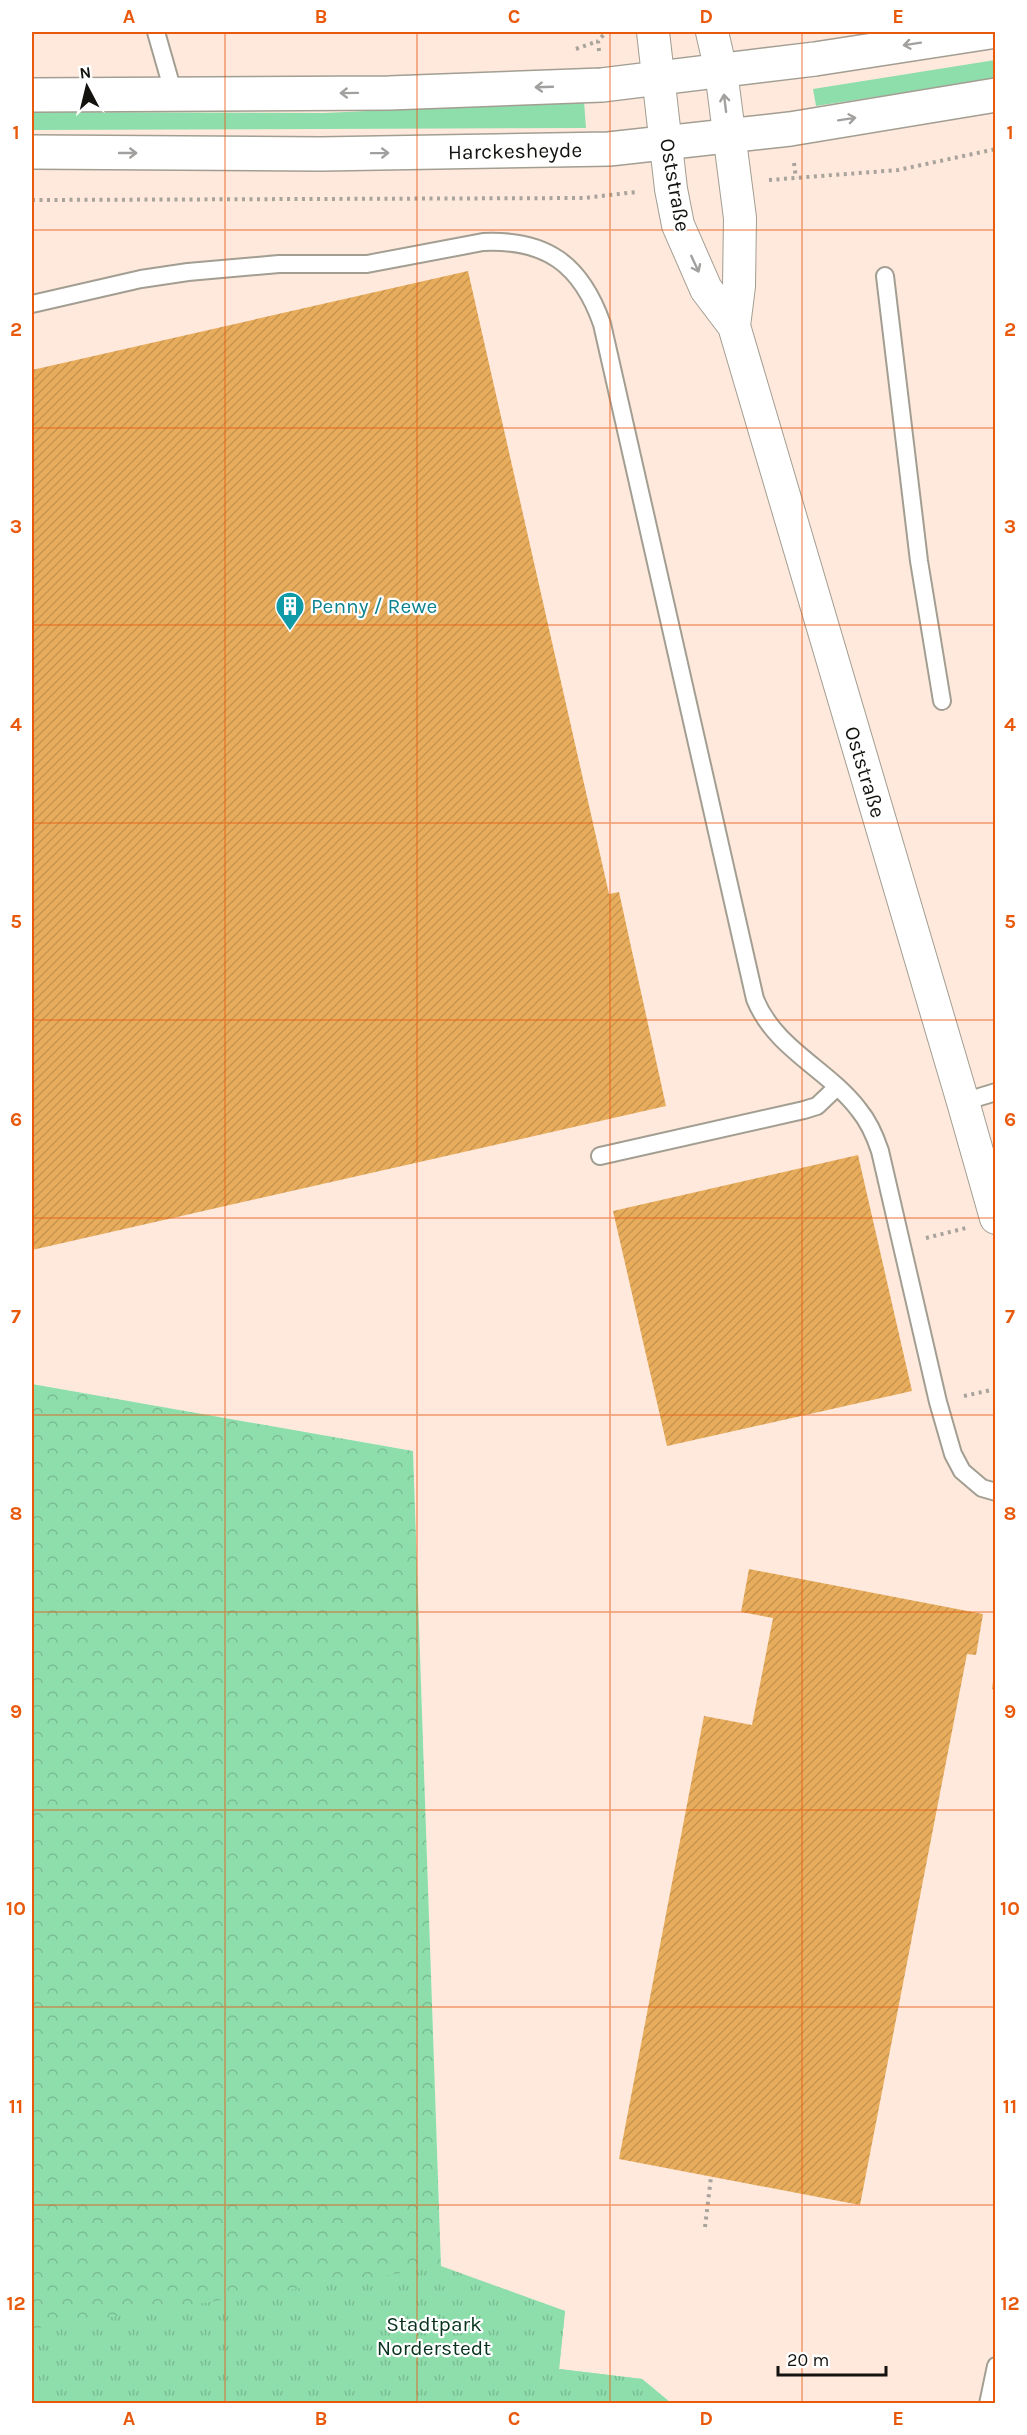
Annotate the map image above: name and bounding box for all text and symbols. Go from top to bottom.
text: A [123,5,136,28]
text: B [315,5,327,28]
text: C [508,5,520,28]
text: D [699,5,713,28]
text: E [892,5,904,28]
one-way arrow [902,39,922,50]
north arrow [57,57,117,117]
text: N [78,62,92,83]
one-way arrow [534,81,554,93]
one-way arrow [339,88,359,99]
one-way arrow [719,94,730,113]
one-way arrow [837,114,857,125]
text: 1 [12,121,20,144]
text: 1 [1006,121,1014,144]
street label: Oststraße [655,137,695,233]
street label: Harckesheyde [448,138,582,164]
one-way arrow [117,147,137,159]
one-way arrow [369,147,389,159]
one-way arrow [689,255,701,273]
text: 2 [10,318,22,341]
text: 2 [1004,318,1016,341]
text: 3 [10,515,22,538]
text: 3 [1004,515,1016,538]
building icon: Penny / Rewe [274,590,306,632]
place label: Penny / Rewe [311,594,437,618]
text: 4 [10,713,22,736]
text: 4 [1004,713,1016,736]
street label: Oststraße [840,723,890,821]
text: 5 [10,910,22,933]
text: 5 [1004,910,1016,933]
text: 6 [10,1108,22,1131]
text: 6 [1004,1108,1016,1131]
text: 7 [11,1305,21,1328]
text: 7 [1005,1305,1015,1328]
text: 8 [10,1502,22,1525]
text: 8 [1004,1502,1016,1525]
text: 9 [10,1700,22,1723]
text: 9 [1004,1700,1016,1723]
text: 10 [6,1897,26,1920]
text: 10 [1000,1897,1020,1920]
text: 11 [9,2095,23,2118]
text: 11 [1003,2095,1017,2118]
text: 12 [6,2292,26,2315]
text: 12 [1000,2292,1020,2315]
park label: Stadtpark Norderstedt [377,2312,491,2360]
scale bar [778,2339,886,2377]
text: 20 m [787,2349,829,2371]
text: A [123,2407,136,2430]
text: B [315,2407,327,2430]
text: C [508,2407,520,2430]
text: D [699,2407,713,2430]
text: E [892,2407,904,2430]

